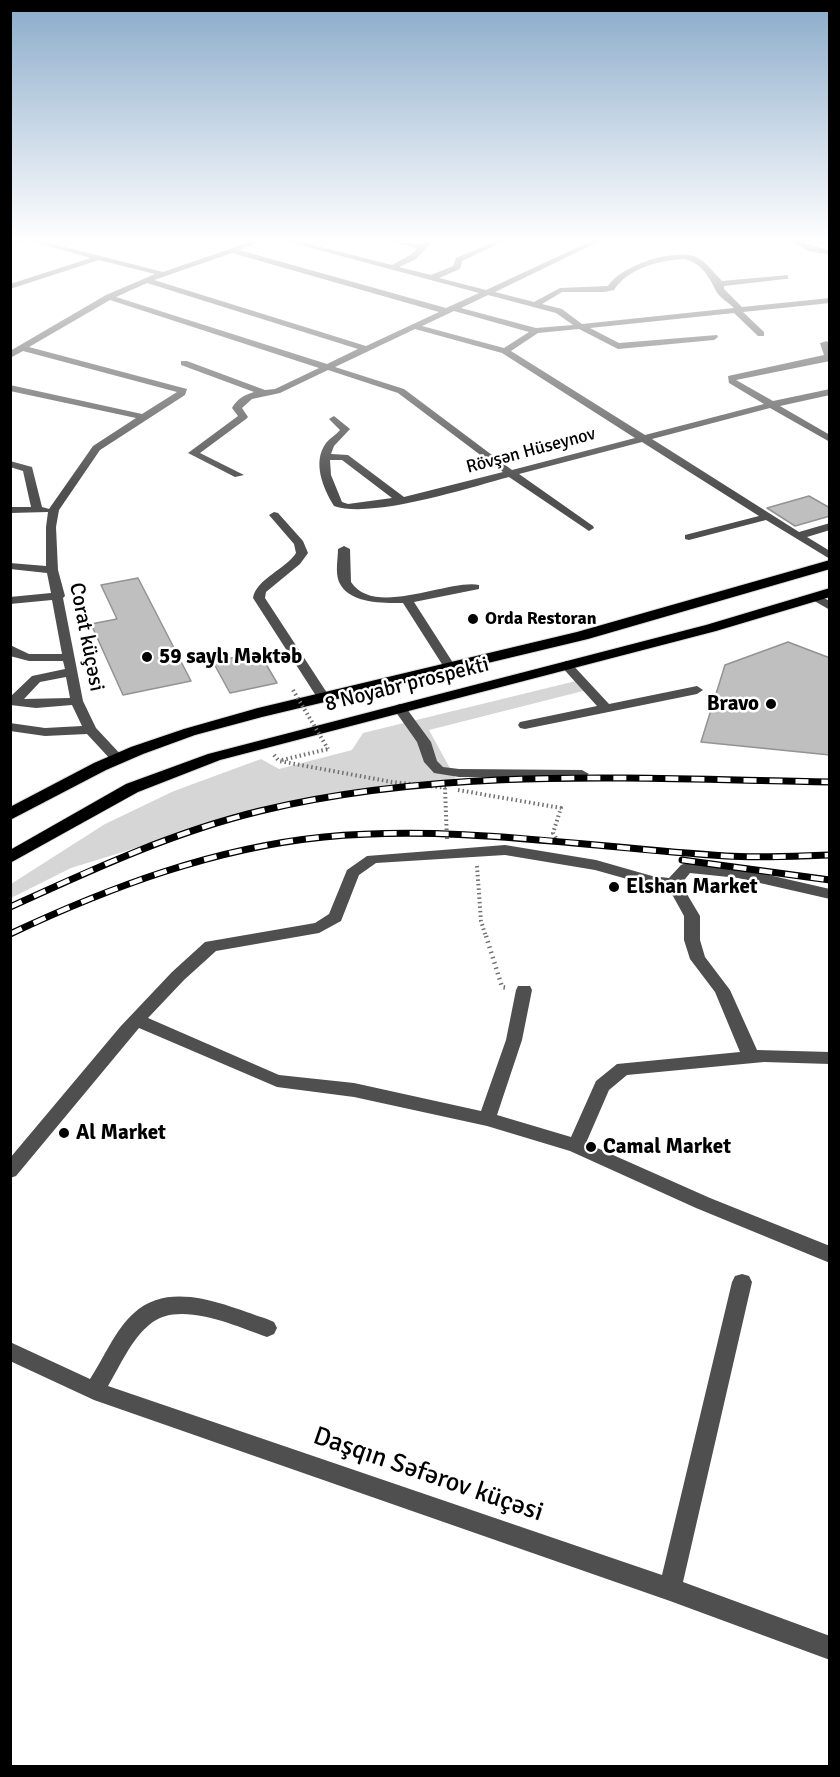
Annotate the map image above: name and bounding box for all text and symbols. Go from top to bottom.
street label: Rövşən Hüseynov [464,423,598,479]
street label: Corat küçəsi [63,580,109,694]
place label: Orda Restoran [485,608,597,630]
marker: Orda Restoran [466,612,480,626]
place label: 59 saylı Məktəb [159,644,302,670]
marker: 59 saylı Məktəb [140,650,154,664]
street label: 8 Noyabr prospekti [322,652,492,718]
place label: Bravo [707,691,759,717]
marker: Bravo [764,697,778,711]
place label: Elshan Market [626,874,758,900]
marker: Elshan Market [607,880,621,894]
place label: Al Market [76,1120,166,1146]
marker: Al Market [57,1126,71,1140]
place label: Camal Market [603,1134,731,1160]
marker: Camal Market [584,1140,598,1154]
street label: Daşqın Səfərov küçəsi [309,1421,547,1529]

